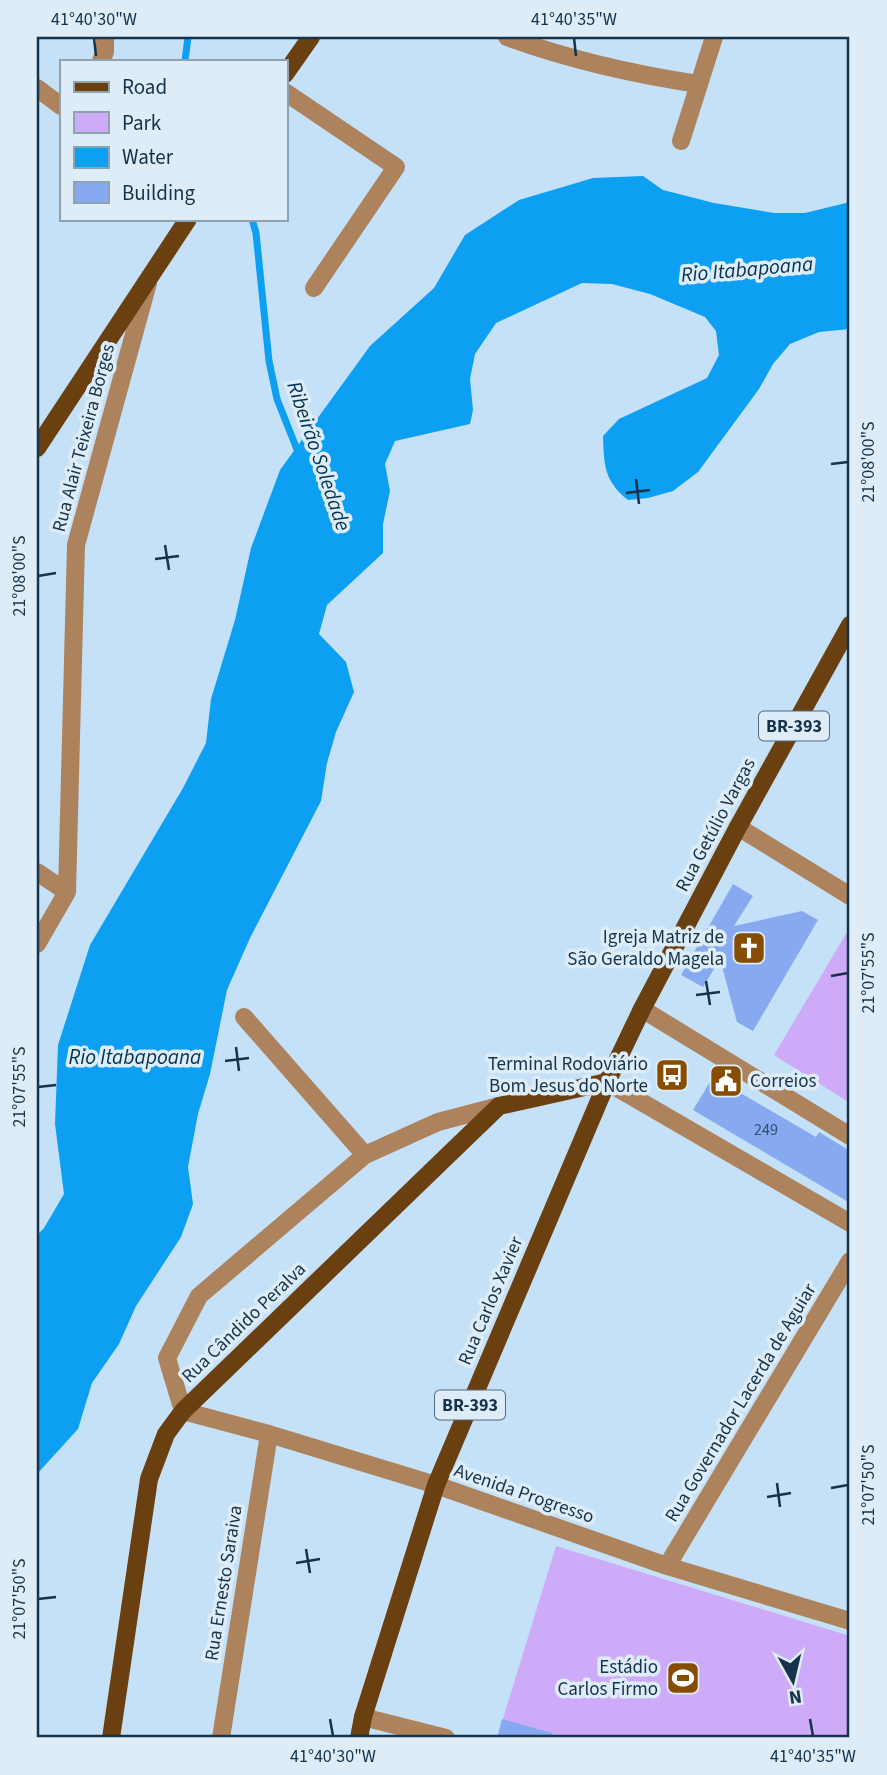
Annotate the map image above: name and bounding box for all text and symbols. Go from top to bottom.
text: 41°40'30"W [51,7,137,32]
text: 41°40'35"W [531,7,617,32]
legend [60,60,287,220]
text: Road [122,72,167,102]
text: Park [122,108,162,138]
text: Water [122,142,174,172]
text: Building [122,178,196,208]
water label: Rio Itabapoana [680,248,814,290]
street label: Rua Alair Teixeira Borges [46,341,122,535]
water label: Ribeirão Soledade [279,377,359,535]
text: 21°08'00"S [856,421,881,503]
text: 21°08'00"S [7,535,32,617]
road number: BR-393 [759,712,829,740]
street label: Rua Getúlio Vargas [669,753,763,897]
place label: Igreja Matriz de São Geraldo Magela [567,924,724,973]
church icon: Igreja Matriz de São Geraldo Magela [730,929,768,967]
text: 21°07'55"S [856,932,881,1014]
water label: Rio Itabapoana [69,1042,201,1072]
text: 21°07'55"S [7,1046,32,1128]
place label: Terminal Rodoviário Bom Jesus do Norte [488,1051,648,1100]
bus stop icon: Terminal Rodoviário Bom Jesus do Norte [653,1056,691,1094]
public building icon: Correios [707,1062,745,1100]
place label: Correios [750,1068,816,1095]
house number: 249 [754,1119,778,1141]
street label: Rua Carlos Xavier [452,1232,530,1369]
street label: Rua Cândido Peralva [176,1256,312,1390]
street label: Rua Governador Lacerda de Aguiar [659,1278,823,1527]
road number: BR-393 [435,1390,505,1420]
text: 21°07'50"S [856,1444,881,1526]
street label: Avenida Progresso [450,1457,598,1531]
street label: Rua Ernesto Saraiva [198,1503,250,1663]
text: 21°07'50"S [7,1558,32,1640]
north arrow [758,1646,828,1716]
place label: Estádio Carlos Firmo [557,1654,658,1703]
sports icon: Estádio Carlos Firmo [664,1659,702,1697]
text: N [787,1682,803,1711]
text: 41°40'30"W [290,1744,376,1769]
text: 41°40'35"W [770,1744,856,1769]

